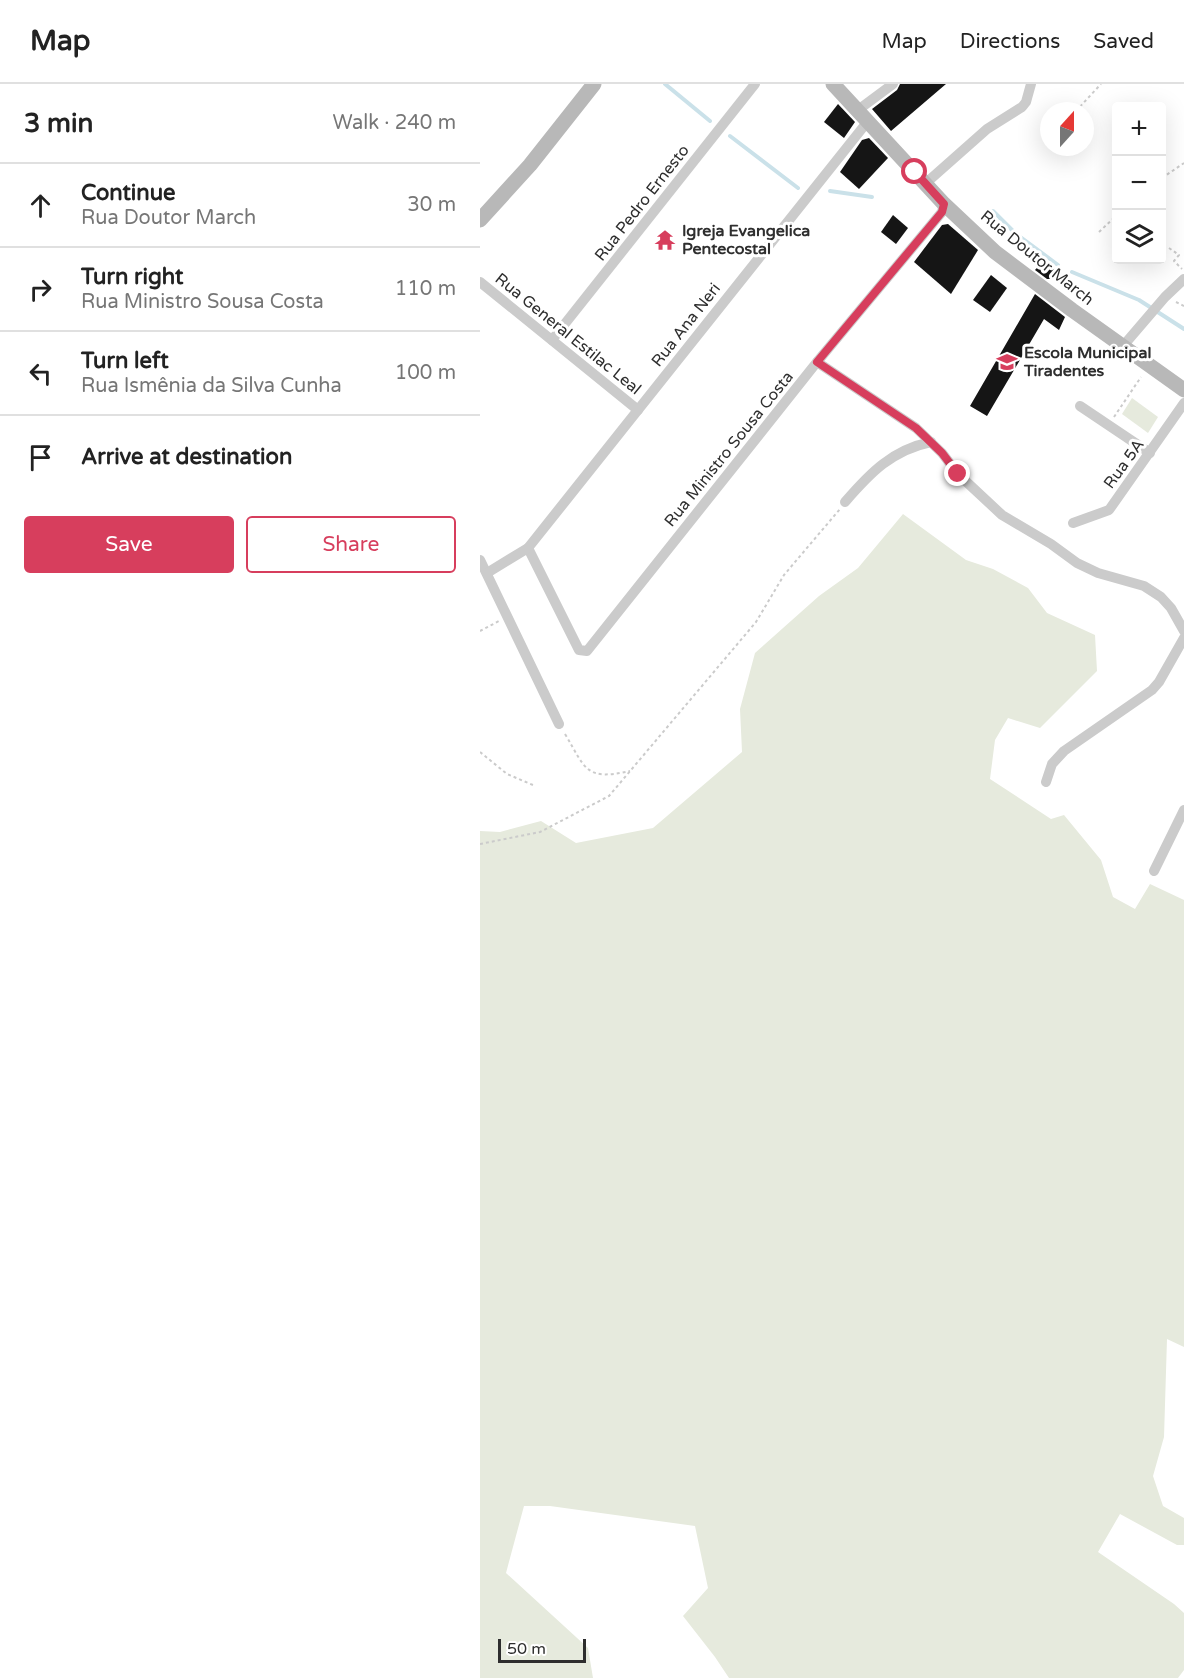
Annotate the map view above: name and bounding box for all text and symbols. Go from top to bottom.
text: Map [30,24,90,58]
text: Map [881,29,927,54]
text: Directions [960,29,1060,54]
text: Saved [1093,29,1154,54]
north arrow [1040,102,1094,156]
map controls [1112,102,1166,264]
button: + [1112,102,1166,156]
text: 3 min [24,108,93,139]
text: Walk · 240 m [333,111,456,135]
street label: Rua Pedro Ernesto [590,141,694,265]
button: − [1112,156,1166,210]
route start [901,158,927,184]
text: Continue [81,180,176,206]
icon: ahead [24,189,57,222]
text: 30 m [407,193,456,217]
text: Rua Doutor March [81,206,256,230]
street label: Rua Doutor March [976,206,1098,310]
button: layers [1112,210,1166,264]
place label: Igreja Evangelica Pentecostal [682,221,810,259]
temple icon: Igreja Evangelica Pentecostal [653,228,677,252]
text: Turn right [81,264,183,290]
street label: Rua General Estilac Leal [491,269,645,399]
icon: right [24,273,57,306]
text: 110 m [395,277,456,301]
street label: Rua Ana Neri [647,279,725,371]
text: Rua Ministro Sousa Costa [81,290,324,314]
place label: Escola Municipal Tiradentes [1023,343,1151,381]
text: Turn left [81,348,169,374]
school or university icon: Escola Municipal Tiradentes [995,350,1019,374]
icon: left [24,357,57,390]
text: 100 m [395,361,456,385]
street label: Rua Ministro Sousa Costa [660,367,798,531]
text: Rua Ismênia da Silva Cunha [81,374,342,398]
street label: Rua 5A [1099,435,1149,493]
icon: arrive [24,441,57,474]
text: Arrive at destination [81,444,292,470]
route end [944,460,970,486]
button: Save [24,516,234,573]
button: Share [246,516,456,573]
scale bar [498,1636,586,1664]
text: 50 m [507,1639,546,1659]

